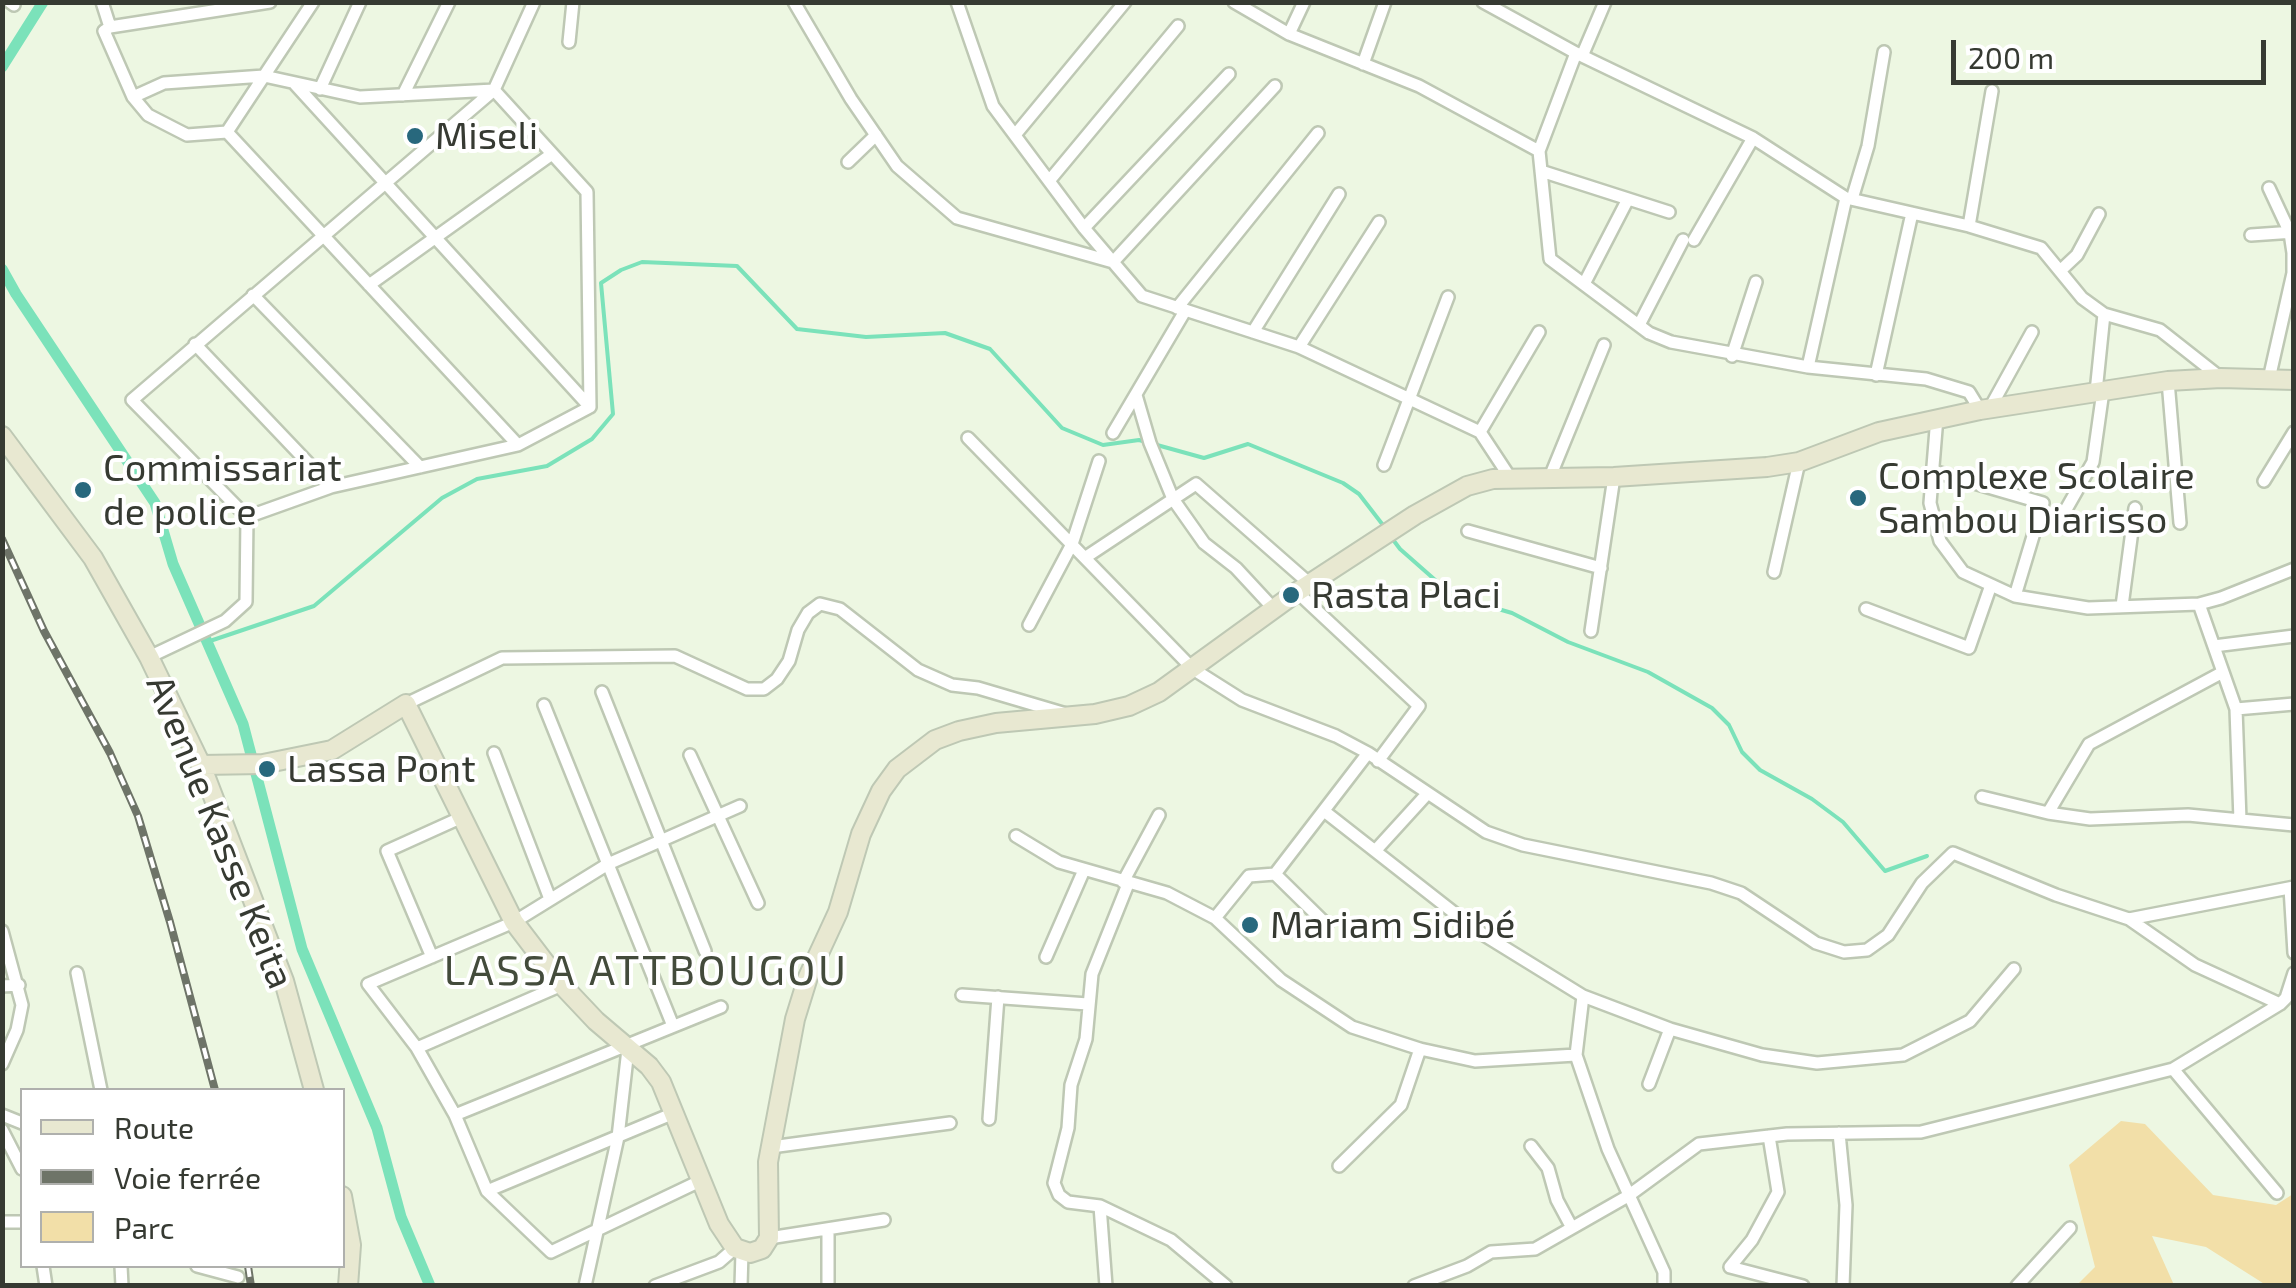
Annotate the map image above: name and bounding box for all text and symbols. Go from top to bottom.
scale bar [1956,20,2271,82]
text: 200 m [1968,39,2054,75]
place label: Miseli [435,113,538,159]
marker: Miseli [404,125,426,147]
place label: Commissariat de police [103,445,342,534]
place label: Complexe Scolaire Sambou Diarisso [1878,453,2195,542]
marker: Commissariat de police [72,479,94,501]
marker: Complexe Scolaire Sambou Diarisso [1847,487,1869,509]
place label: Rasta Placi [1311,572,1501,618]
marker: Rasta Placi [1280,584,1302,606]
street label: Avenue Kasse Keita [136,669,304,995]
place label: Lassa Pont [287,746,476,792]
marker: Lassa Pont [256,758,278,780]
place label: Mariam Sidibé [1270,902,1515,948]
marker: Mariam Sidibé [1239,914,1261,936]
district label: LASSA ATTBOUGOU [444,946,848,996]
legend [20,1088,345,1268]
text: Route [114,1109,194,1145]
text: Voie ferrée [114,1159,261,1195]
text: Parc [114,1209,174,1245]

